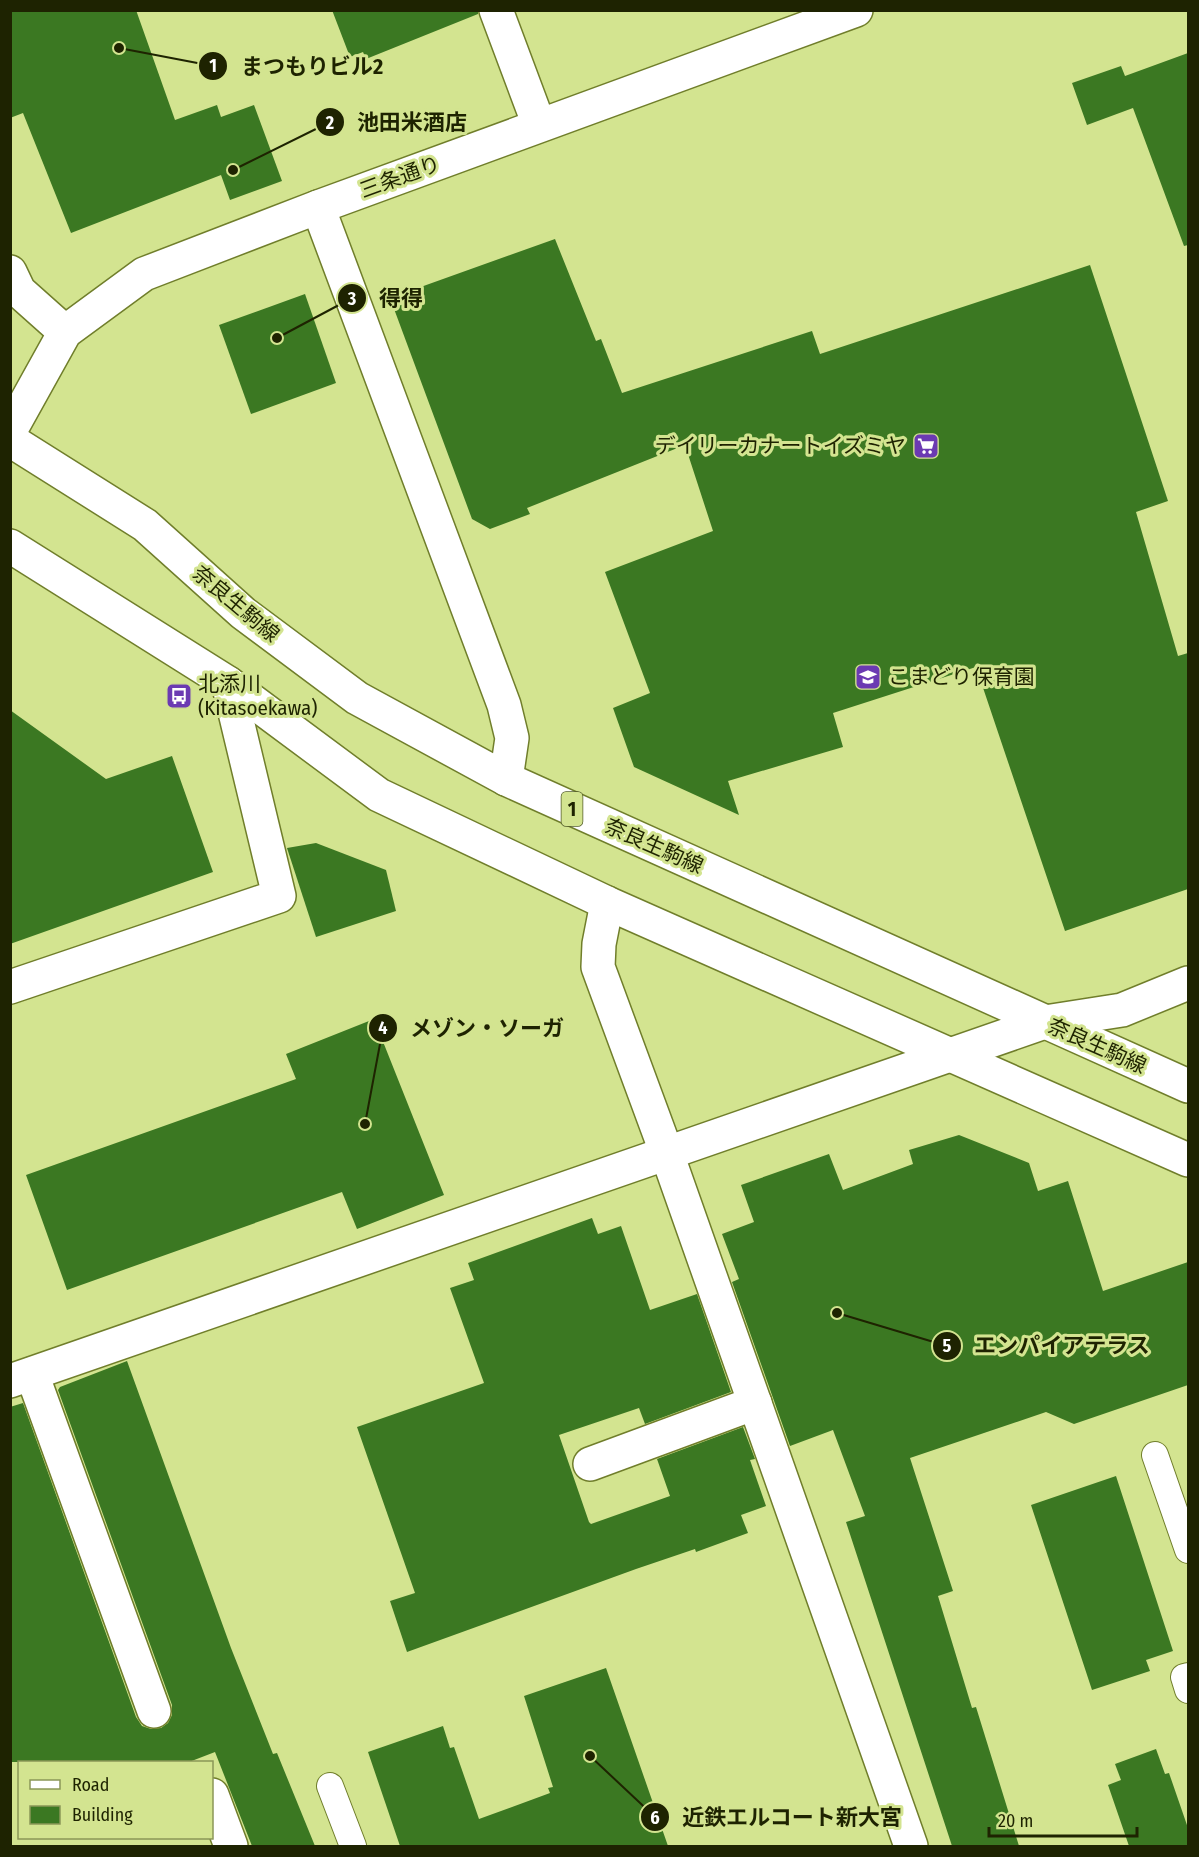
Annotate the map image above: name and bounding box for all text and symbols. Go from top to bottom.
callout: まつもりビル2 [198,46,395,86]
text: まつもりビル2 [241,53,383,80]
text: 1 [209,55,217,77]
callout: 池田米酒店 [315,102,479,142]
text: 池田米酒店 [357,109,467,136]
text: 2 [325,112,334,134]
street label: 三条通り [356,150,444,204]
callout: 得得 [337,278,435,318]
text: 得得 [379,285,423,312]
text: 3 [347,288,357,310]
supermarket icon: デイリーカナートイズミヤ [911,431,941,461]
place label: デイリーカナートイズミヤ [655,433,906,459]
street label: 奈良生駒線 [187,560,285,648]
school or university icon: こまどり保育園 [853,662,883,692]
place label: こまどり保育園 [888,664,1035,690]
place label: 北添川 (Kitasoekawa) [198,671,317,721]
bus stop icon: 北添川 (Kitasoekawa) [164,681,194,711]
road number: 1 [562,792,582,826]
street label: 奈良生駒線 [601,813,707,879]
callout: メゾン・ソーガ [368,1008,576,1048]
street label: 奈良生駒線 [1044,1013,1150,1079]
text: メゾン・ソーガ [410,1015,564,1042]
text: 4 [378,1017,388,1039]
callout: エンパイアテラス [932,1326,1162,1366]
text: エンパイアテラス [974,1332,1150,1359]
text: 5 [943,1335,952,1357]
legend [18,1761,213,1839]
text: Road [72,1774,109,1796]
callout: 近鉄エルコート新大宮 [640,1797,914,1837]
scale bar [989,1800,1138,1838]
text: Building [72,1804,133,1826]
text: 近鉄エルコート新大宮 [682,1804,902,1831]
text: 6 [650,1807,660,1829]
text: 20 m [998,1810,1033,1832]

